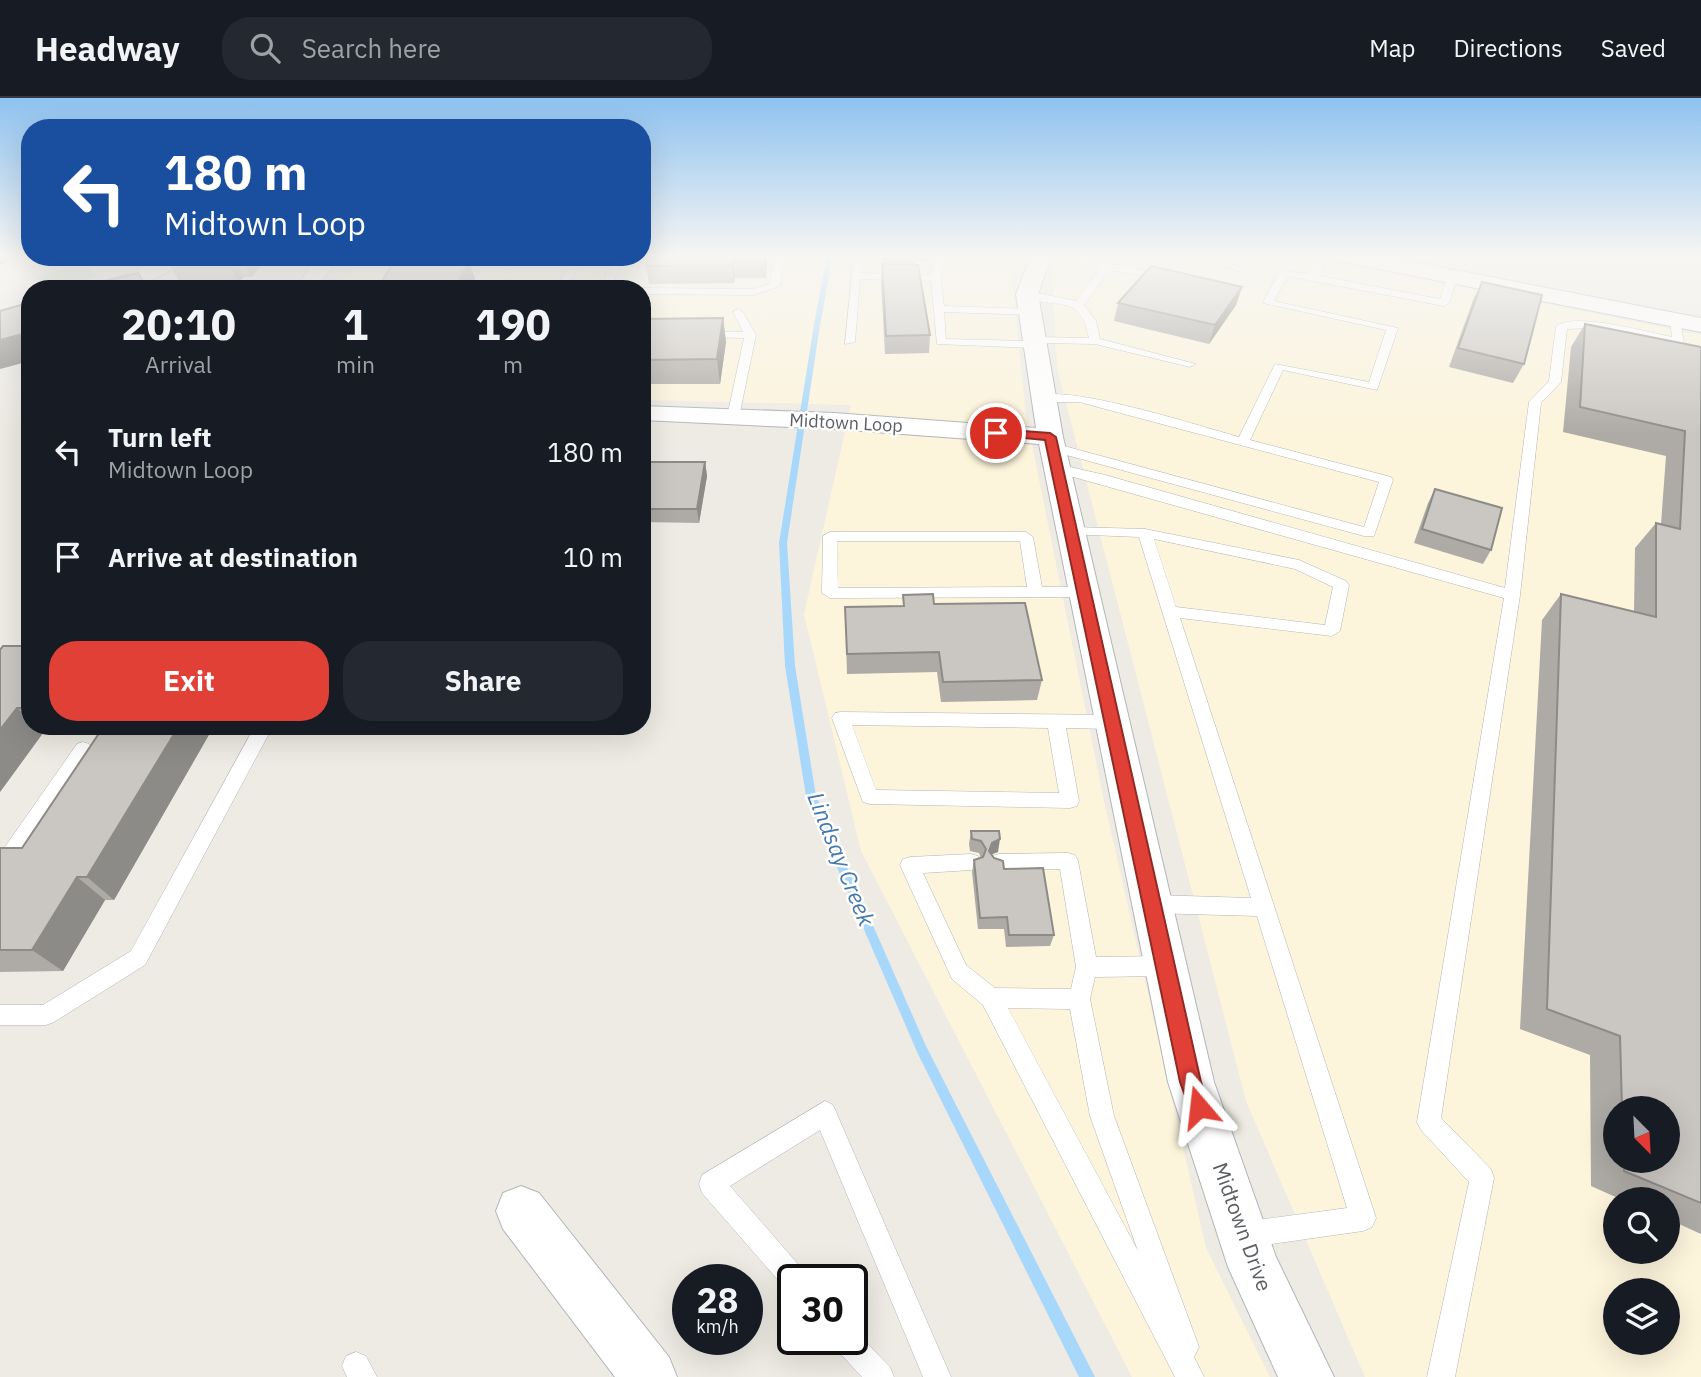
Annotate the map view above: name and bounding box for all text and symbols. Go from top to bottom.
search box [222,17,712,80]
text: Headway [35,27,180,70]
icon: search [246,29,284,67]
text: Search here [302,31,441,65]
text: Map [1369,32,1415,64]
text: Directions [1453,32,1563,64]
text: Saved [1601,32,1666,64]
text: 180 m [164,140,308,203]
icon: left [49,147,140,238]
text: Midtown Loop [164,202,366,244]
text: 20:10 [121,297,236,352]
text: 1 [343,297,368,352]
text: 190 [475,297,551,352]
text: Arrival [145,349,212,379]
text: min [336,349,375,379]
text: m [503,349,523,379]
pin [966,403,1026,463]
street label: Midtown Loop [789,408,903,437]
icon: arrive [977,414,1015,452]
text: Turn left [108,420,211,454]
icon: left [49,433,87,471]
text: 180 m [547,435,623,469]
text: Midtown Loop [108,454,253,484]
icon: arrive [49,538,87,576]
text: Arrive at destination [108,540,358,574]
text: 10 m [563,540,623,574]
button: Exit [49,641,329,721]
button: Share [343,641,623,721]
water label: Lindsay Creek [801,787,883,931]
position arrow [1162,1070,1236,1144]
north arrow [1603,1096,1680,1172]
map controls [1603,1096,1680,1355]
street label: Midtown Drive [1207,1158,1279,1295]
button: search [1603,1187,1680,1264]
speed limit sign: 30 [777,1264,868,1355]
text: 28 [696,1277,739,1323]
button: layers [1603,1278,1680,1355]
text: km/h [696,1315,739,1338]

